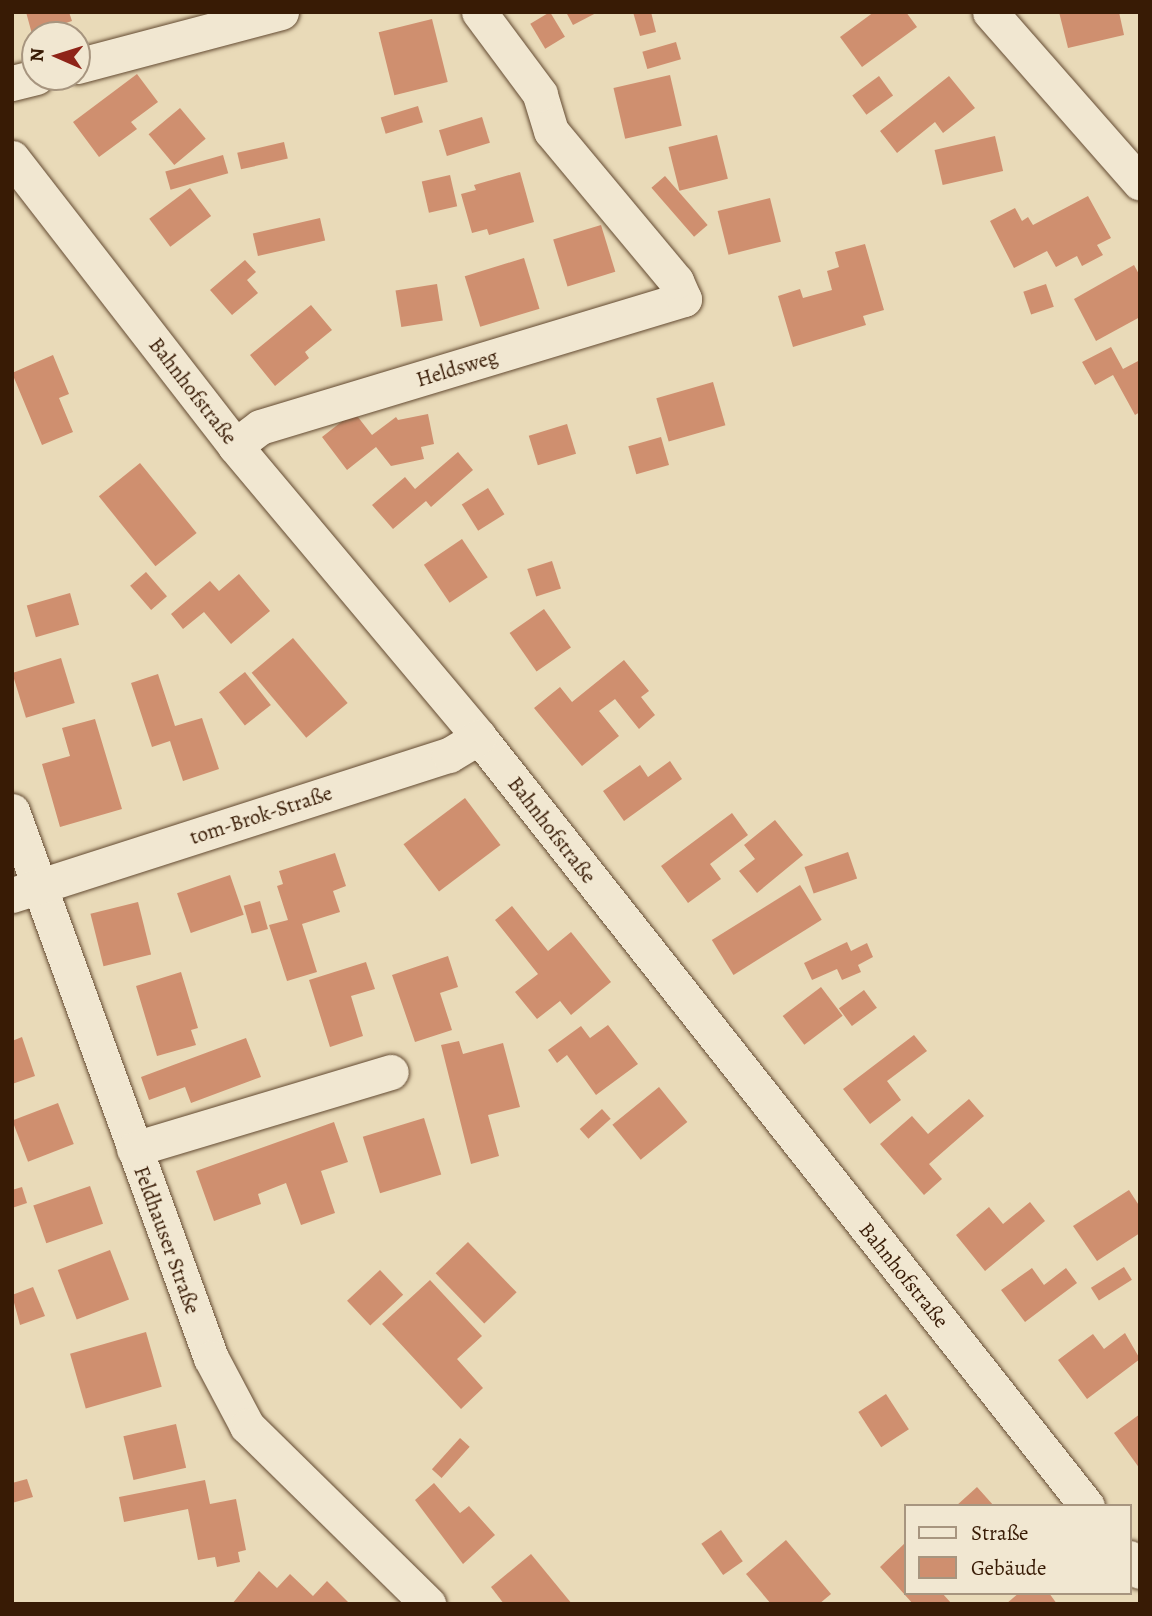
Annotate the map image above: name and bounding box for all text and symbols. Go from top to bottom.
north arrow [21,21,91,91]
text: N [24,47,50,63]
street label: Bahnhofstraße [144,333,242,449]
street label: Heldsweg [413,344,501,392]
street label: Bahnhofstraße [503,772,601,888]
street label: tom-Brok-Straße [187,780,335,850]
street label: Feldhauser Straße [129,1163,205,1317]
street label: Bahnhofstraße [854,1217,954,1333]
legend [904,1504,1131,1595]
text: Straße [971,1519,1029,1547]
text: Gebäude [971,1554,1047,1582]

